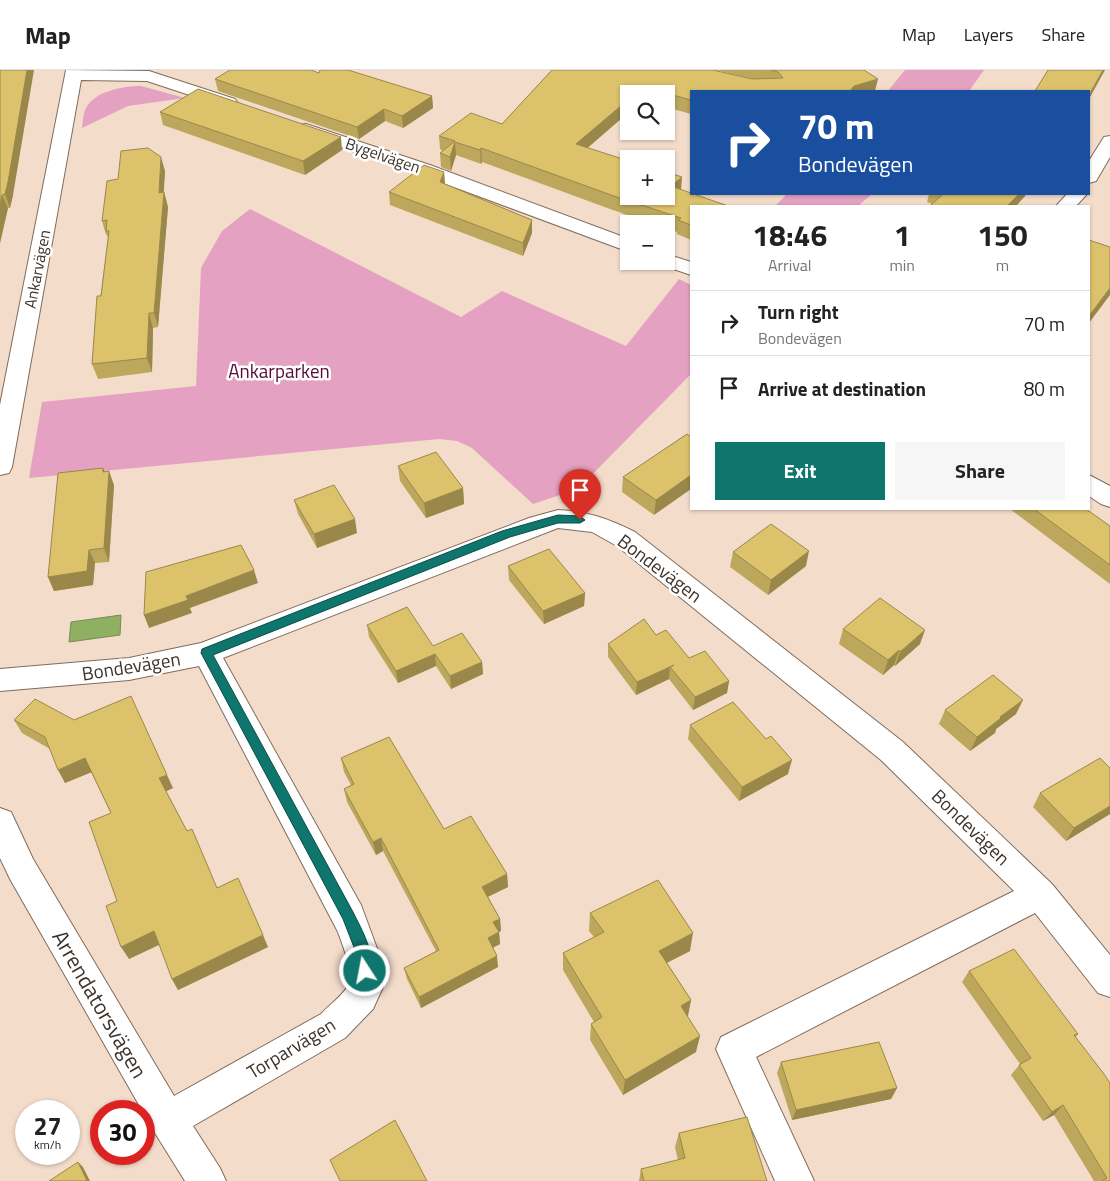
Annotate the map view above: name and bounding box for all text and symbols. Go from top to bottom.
text: Map [25,17,71,53]
text: Map [902,21,936,48]
text: Layers [964,21,1013,48]
text: Share [1041,21,1085,48]
map controls [620,85,675,270]
button: search [620,85,675,140]
text: 70 m [798,99,874,153]
icon: right [715,110,780,175]
street label: Bygelvägen [342,131,424,179]
text: Bondevägen [798,147,913,181]
button: + [620,150,675,205]
text: 18:46 [752,212,827,258]
text: 1 [894,212,911,258]
text: 150 [977,212,1028,258]
button: − [620,215,675,270]
street label: Ankarvägen [18,228,56,310]
text: Arrival [768,253,811,277]
text: min [889,253,915,277]
text: m [996,253,1009,277]
text: Turn right [758,297,839,326]
icon: right [715,309,743,337]
text: 70 m [1024,309,1065,338]
text: Bondevägen [758,326,842,350]
park label: Ankarparken [228,356,330,385]
icon: arrive [715,374,743,402]
text: Arrive at destination [758,374,926,403]
text: 80 m [1024,374,1065,403]
button: Exit [715,442,885,500]
button: Share [895,442,1065,500]
pin [559,469,601,520]
icon: arrive [566,476,594,504]
street label: Bondevägen [612,526,709,609]
street label: Bondevägen [80,643,182,688]
street label: Bondevägen [925,782,1017,872]
street label: Arrendatorsvägen [44,923,156,1085]
position arrow [338,944,390,996]
street label: Torparvägen [241,1010,341,1086]
speed limit sign: 30 [90,1100,155,1165]
text: 27 [33,1107,62,1145]
text: km/h [34,1135,61,1154]

